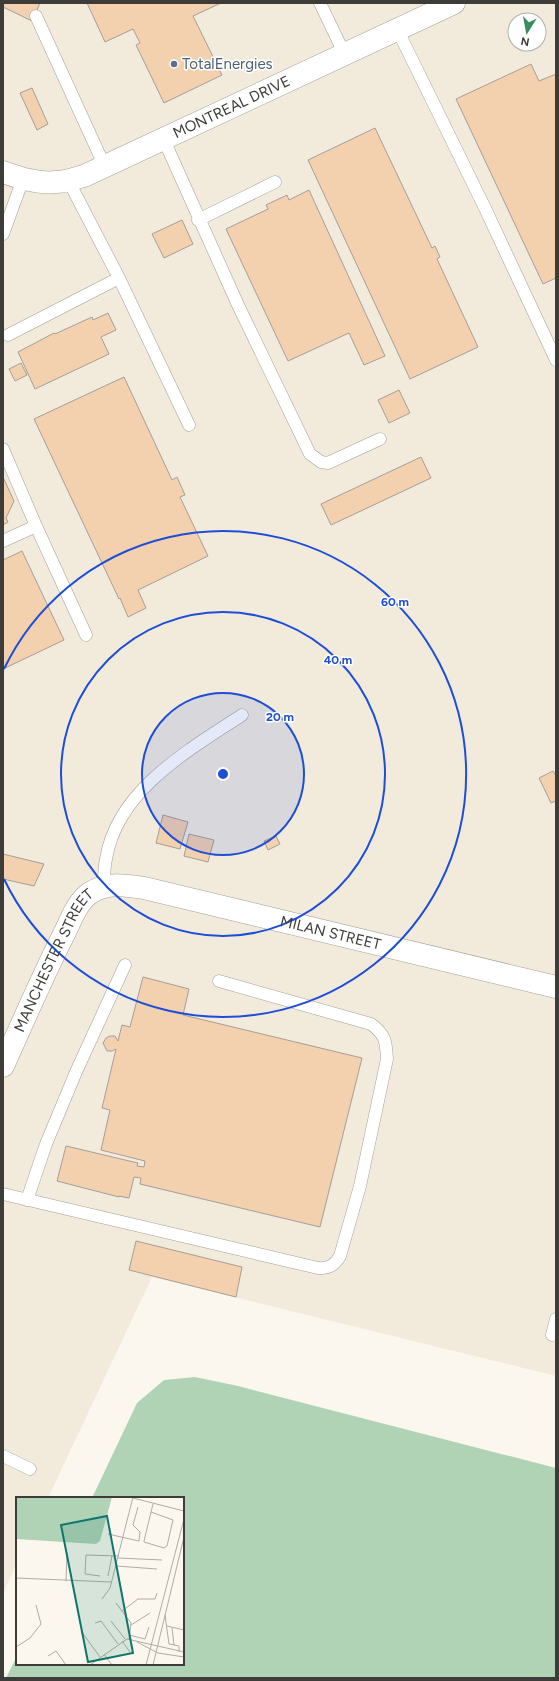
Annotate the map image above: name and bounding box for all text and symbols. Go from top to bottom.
north arrow [507,12,547,52]
text: N [520,34,531,49]
place label: TotalEnergies [182,55,273,73]
marker: TotalEnergies [169,59,179,69]
street label: MONTREAL DRIVE [170,72,293,142]
text: 60 m [381,595,409,609]
text: 40 m [324,653,352,667]
text: 20 m [266,710,294,724]
centre of rings [216,767,230,781]
street label: MANCHESTER STREET [10,885,97,1035]
street label: MILAN STREET [278,912,383,954]
inset map [16,1497,184,1665]

